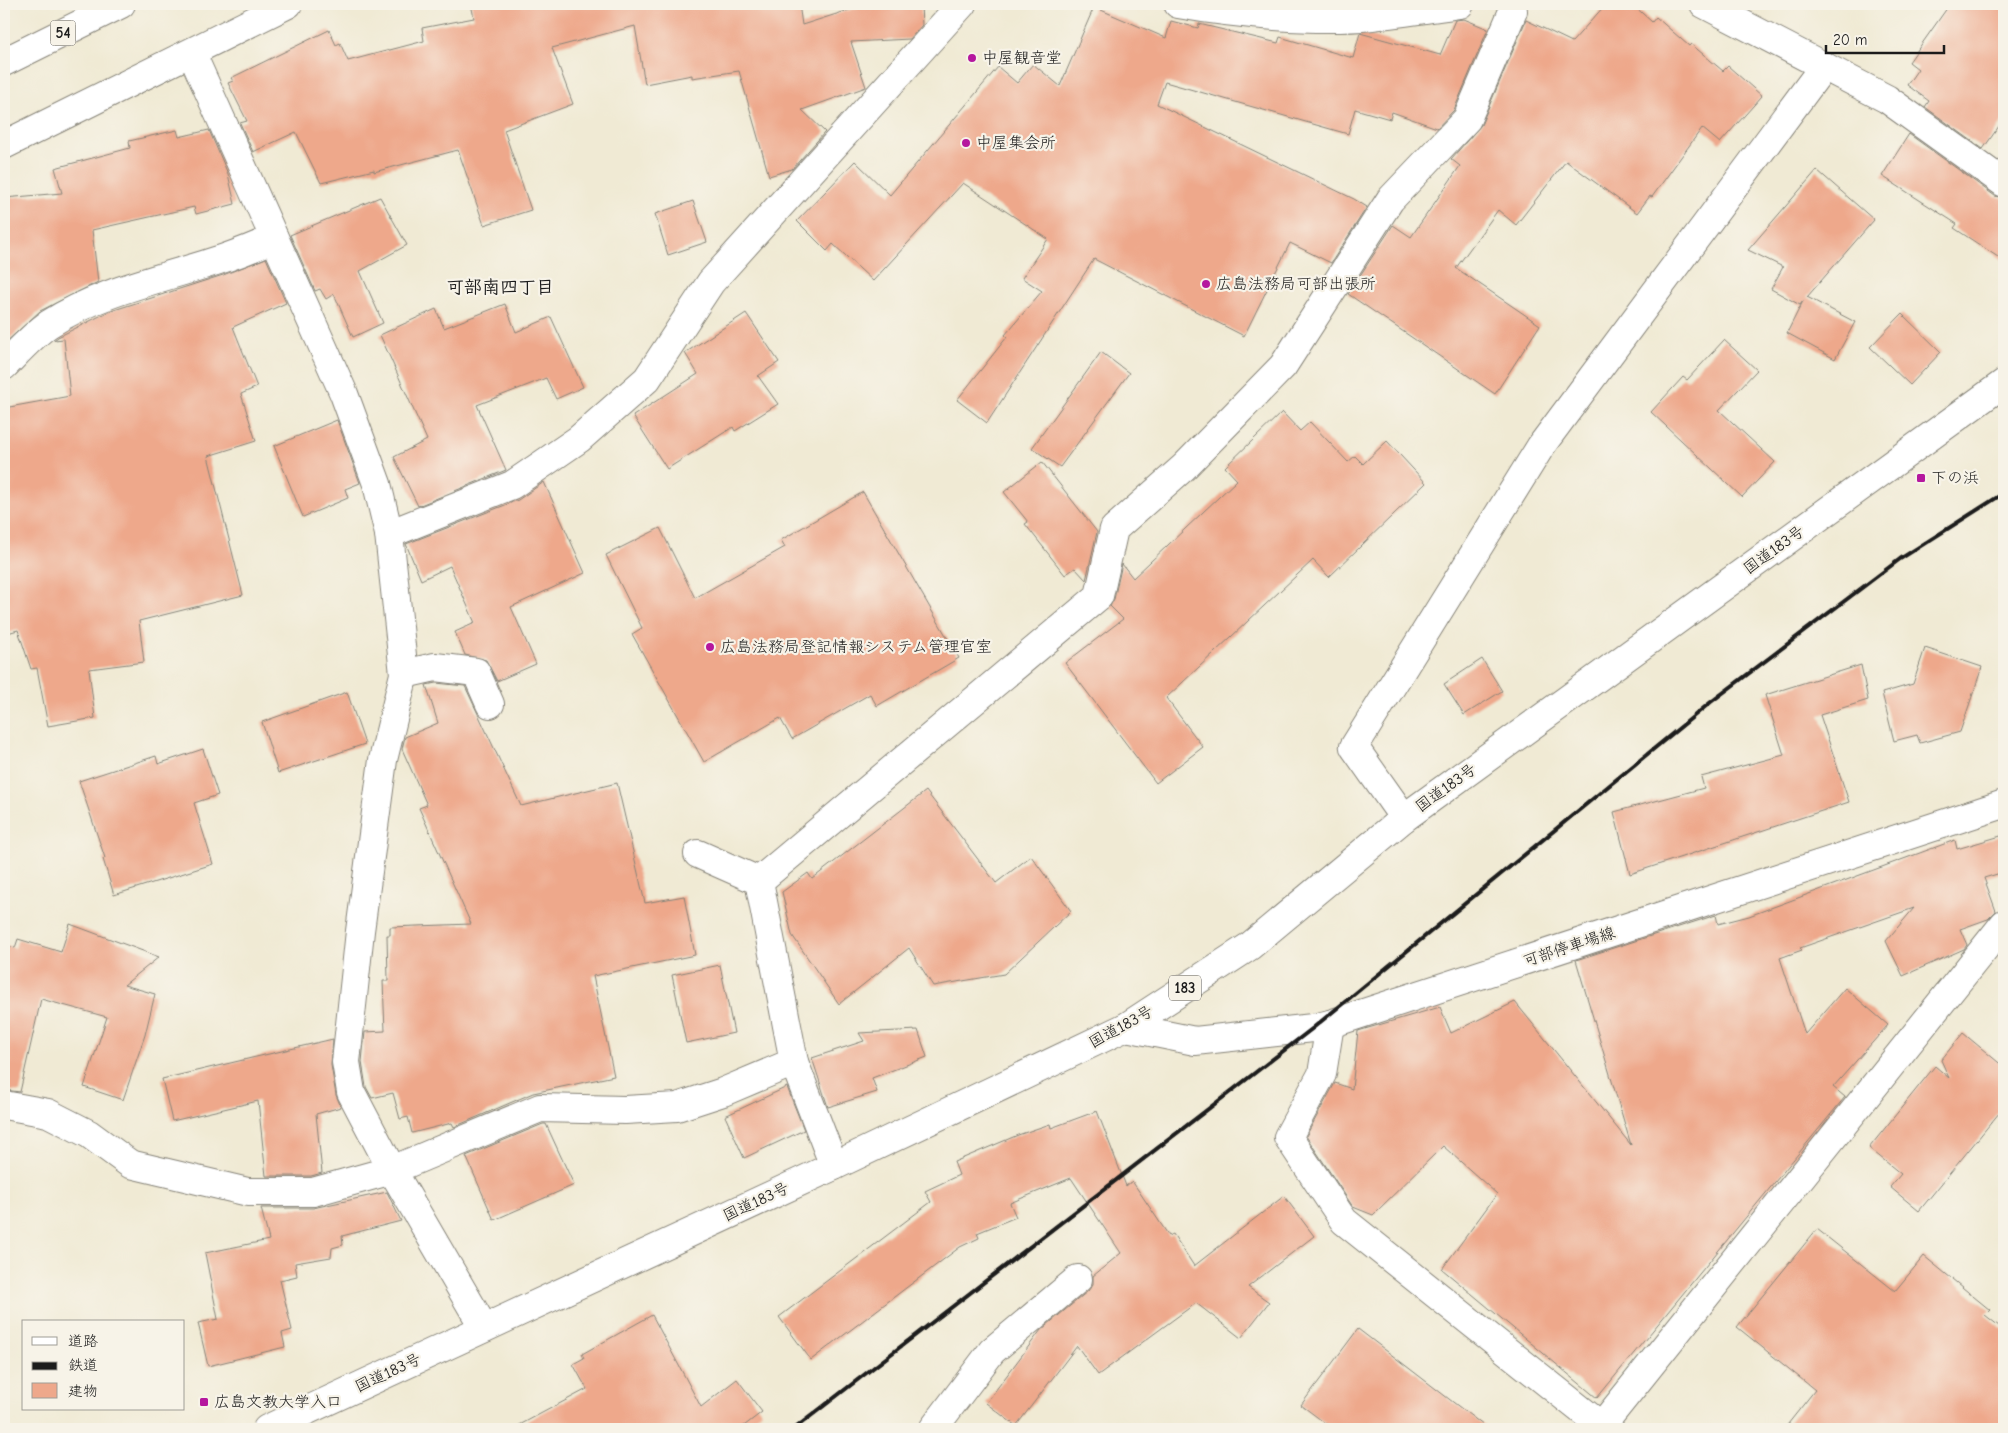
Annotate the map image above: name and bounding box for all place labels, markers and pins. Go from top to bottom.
place label: 中屋観音堂 [982,49,1062,67]
marker: 中屋観音堂 [966,52,978,64]
place label: 中屋集会所 [976,134,1056,152]
marker: 中屋集会所 [960,137,972,149]
place label: 広島法務局可部出張所 [1216,275,1376,293]
marker: 広島法務局可部出張所 [1200,278,1212,290]
place label: 下の浜 [1931,469,1979,487]
marker: 下の浜 [1915,472,1927,484]
place label: 広島法務局登記情報システム管理官室 [720,638,992,656]
marker: 広島法務局登記情報システム管理官室 [704,641,716,653]
place label: 広島文教大学入口 [214,1393,342,1411]
marker: 広島文教大学入口 [198,1396,210,1408]

